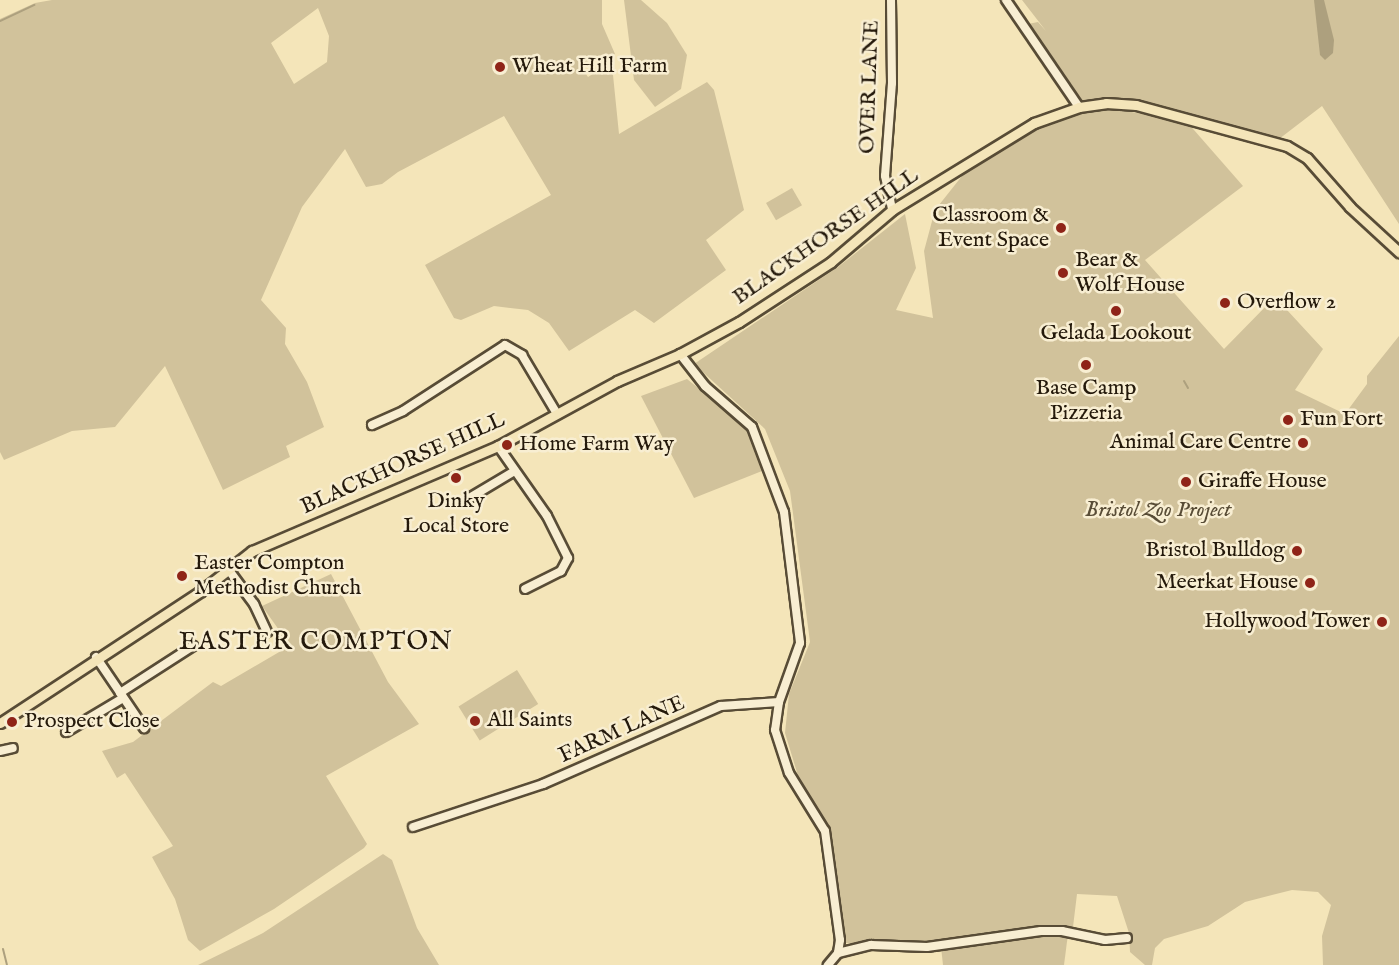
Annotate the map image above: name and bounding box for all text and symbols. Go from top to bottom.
street label: OVER LANE [854,20,886,154]
place label: Wheat Hill Farm [512,54,667,80]
marker: Wheat Hill Farm [493,60,507,74]
street label: BLACKHORSE HILL [728,163,924,311]
place label: Classroom & Event Space [932,202,1049,254]
marker: Classroom & Event Space [1054,221,1068,235]
place label: Bear & Wolf House [1075,247,1185,298]
marker: Bear & Wolf House [1056,266,1070,280]
place label: Overflow 2 [1237,290,1336,316]
marker: Overflow 2 [1218,296,1232,310]
marker: Gelada Lookout [1109,304,1123,318]
place label: Gelada Lookout [1041,321,1191,347]
marker: Base Camp Pizzeria [1079,358,1093,372]
place label: Base Camp Pizzeria [1036,375,1136,427]
street label: BLACKHORSE HILL [297,407,509,521]
place label: Fun Fort [1300,407,1383,433]
marker: Fun Fort [1281,413,1295,427]
place label: Animal Care Centre [1110,430,1291,456]
place label: Home Farm Way [519,432,674,458]
marker: Animal Care Centre [1296,436,1310,450]
marker: Home Farm Way [500,438,514,452]
place label: Giraffe House [1198,469,1326,495]
marker: Dinky Local Store [449,471,463,485]
marker: Giraffe House [1179,475,1193,489]
place label: Dinky Local Store [403,488,509,540]
park label: Bristol Zoo Project [1085,498,1231,524]
place label: Bristol Bulldog [1145,538,1285,564]
marker: Bristol Bulldog [1290,544,1304,558]
place label: Easter Compton Methodist Church [194,550,361,602]
marker: Easter Compton Methodist Church [175,569,189,583]
place label: Meerkat House [1156,570,1298,596]
marker: Meerkat House [1303,576,1317,590]
place label: Hollywood Tower [1204,609,1370,635]
marker: Hollywood Tower [1375,615,1389,629]
district label: EASTER COMPTON [179,626,453,658]
street label: FARM LANE [555,690,689,770]
place label: All Saints [487,708,572,734]
place label: Prospect Close [24,709,160,735]
marker: All Saints [468,714,482,728]
marker: Prospect Close [5,715,19,729]

